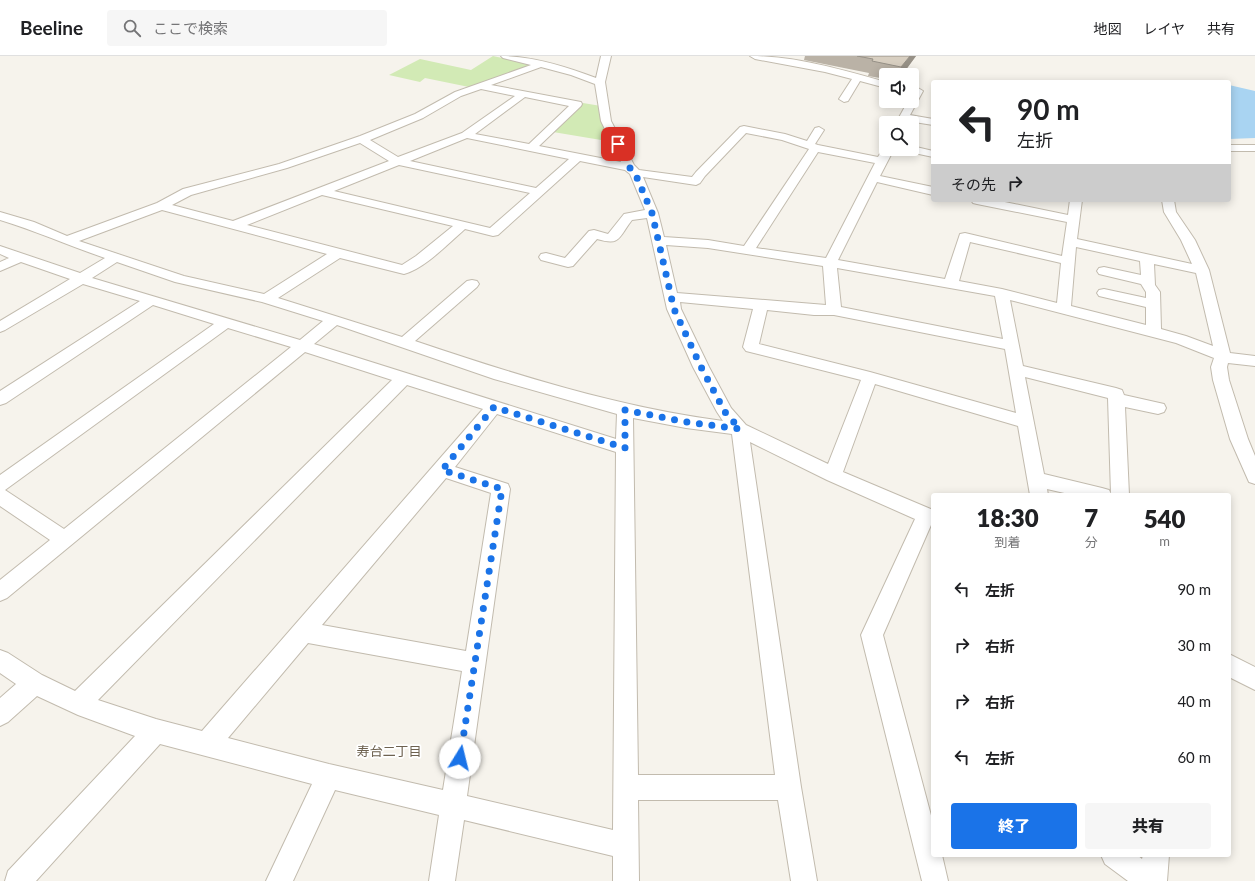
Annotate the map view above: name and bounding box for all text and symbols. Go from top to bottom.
search box [107,10,387,46]
text: Beeline [20,16,83,39]
icon: search [121,17,143,39]
text: ここで検索 [153,19,228,37]
text: 地図 [1093,20,1121,37]
text: レイヤ [1143,20,1185,37]
text: 共有 [1207,20,1235,37]
map controls [879,68,919,156]
button: sound [879,68,919,108]
text: 90 m [1017,92,1080,126]
icon: left [951,96,1003,148]
button: search [879,116,919,156]
pin [601,127,635,161]
text: 左折 [1017,129,1053,151]
icon: arrive [607,133,629,155]
icon: right [1004,172,1026,194]
text: その先 [951,175,996,193]
text: 18:30 [977,503,1039,532]
text: 7 [1084,503,1098,532]
text: 540 [1144,504,1185,533]
text: m [1159,533,1170,549]
text: 到着 [995,534,1021,550]
text: 分 [1085,534,1098,550]
icon: left [951,578,973,600]
text: 90 m [1177,580,1211,598]
text: 左折 [985,581,1015,599]
icon: right [951,634,973,656]
text: 30 m [1177,636,1211,654]
text: 右折 [985,637,1015,655]
icon: right [951,690,973,712]
text: 40 m [1177,692,1211,710]
text: 右折 [985,693,1015,711]
position arrow [439,737,481,779]
district label: 寿台二丁目 [356,743,422,759]
icon: left [951,746,973,768]
text: 60 m [1177,748,1211,766]
text: 左折 [985,749,1015,767]
button: 終了 [951,803,1077,849]
button: 共有 [1085,803,1211,849]

